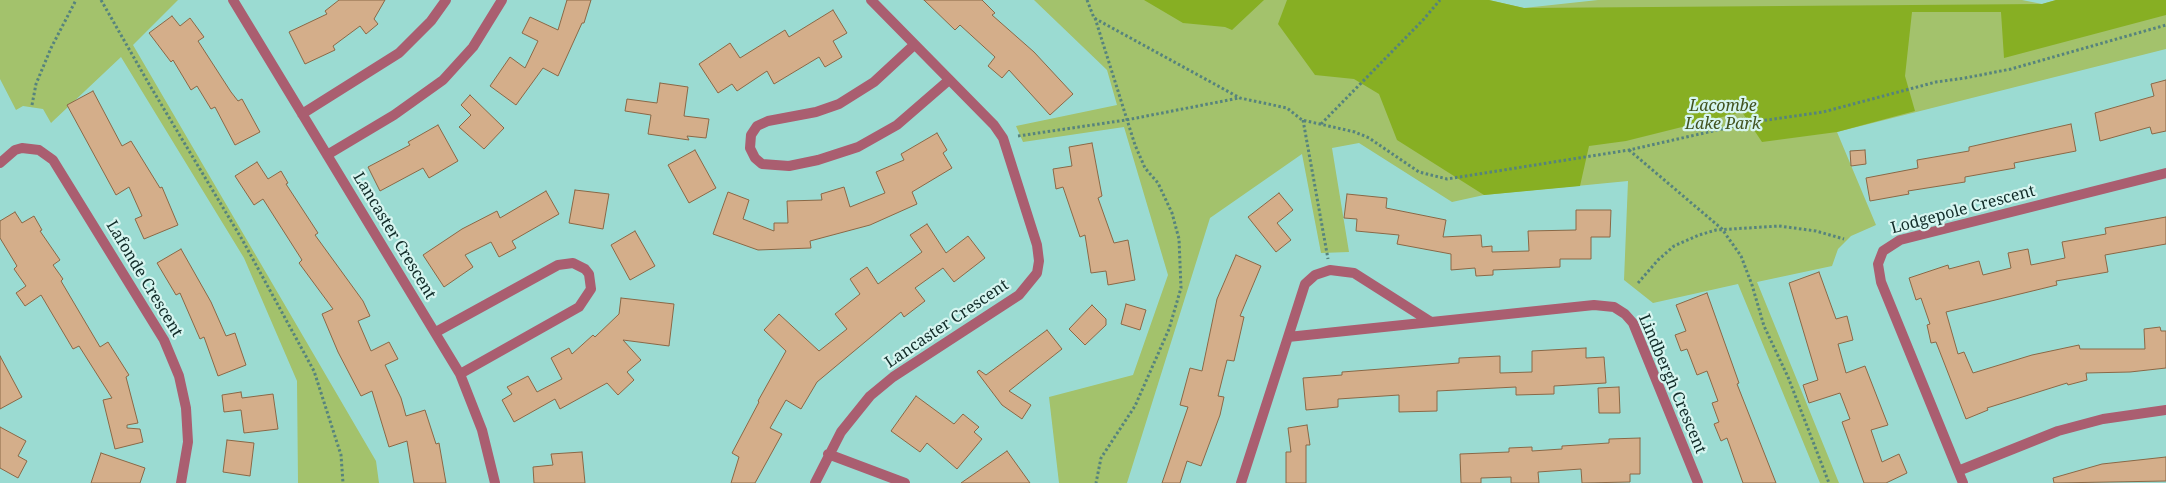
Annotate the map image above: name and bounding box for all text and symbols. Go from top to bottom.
park label: Lacombe Lake Park [1685,96,1761,134]
street label: Lancaster Crescent [348,169,440,303]
street label: Lodgepole Crescent [1889,182,2037,238]
street label: Lafonde Crescent [102,217,186,341]
street label: Lancaster Crescent [882,276,1012,372]
street label: Lindbergh Crescent [1634,311,1710,457]

